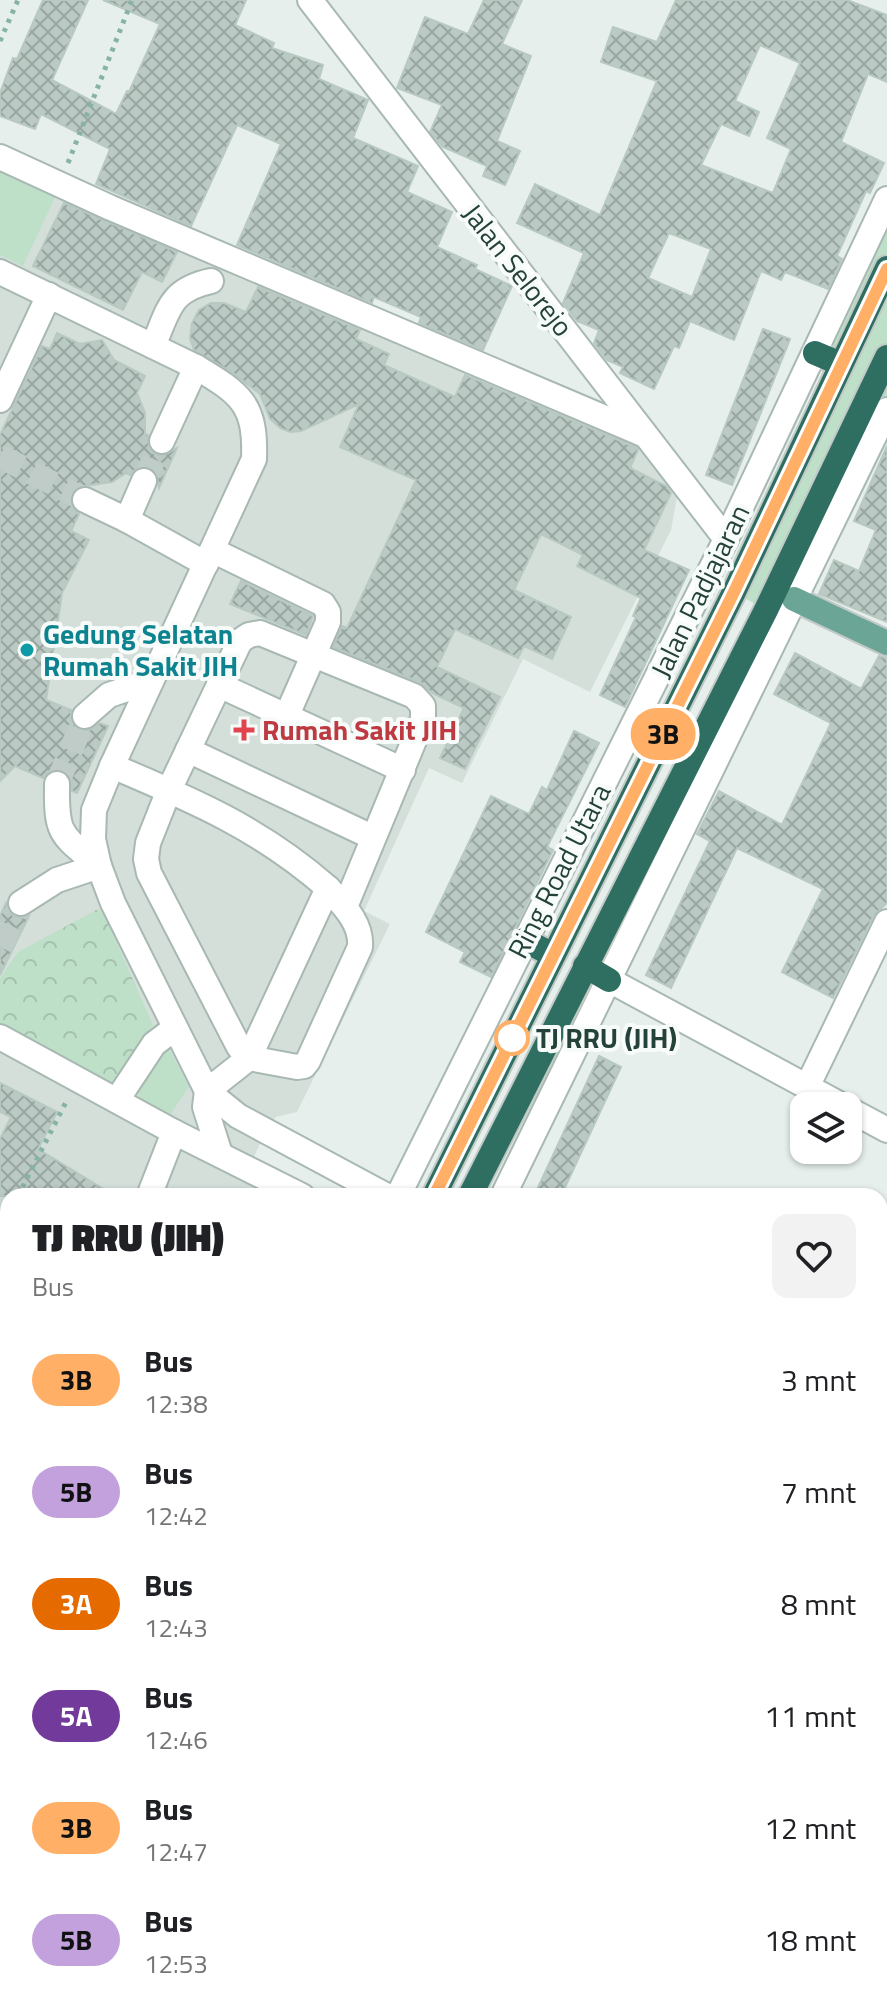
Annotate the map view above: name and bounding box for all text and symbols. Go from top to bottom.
street label: Jalan Selorejo [453,194,584,346]
street label: Jalan Padjajaran [639,497,760,685]
place label: Gedung Selatan Rumah Sakit JIH [43,612,238,687]
marker: Gedung Selatan Rumah Sakit JIH [18,641,36,659]
place label: Rumah Sakit JIH [262,708,457,751]
line badge: 3B [627,708,699,760]
text: 3B [647,712,679,755]
marker: Rumah Sakit JIH [233,719,255,741]
street label: Ring Road Utara [496,776,621,966]
place label: TJ RRU (JIH) [536,1016,677,1059]
marker: TJ RRU (JIH) [495,1021,529,1055]
map controls [790,1092,862,1164]
button: layers [790,1092,862,1164]
text: TJ RRU (JIH) [32,1208,224,1266]
button: heart [772,1214,856,1298]
text: Bus [32,1267,74,1306]
text: Bus [144,1338,193,1384]
text: 3 mnt [781,1357,856,1403]
text: 3B [60,1358,92,1401]
text: 12:38 [144,1384,208,1423]
text: Bus [144,1450,193,1496]
text: 7 mnt [781,1469,856,1515]
text: 5B [60,1470,92,1513]
text: 12:42 [144,1496,208,1535]
text: Bus [144,1562,193,1608]
text: 8 mnt [781,1581,856,1627]
text: 3A [60,1582,92,1625]
text: 12:43 [144,1608,208,1647]
text: Bus [144,1674,193,1720]
text: 11 mnt [764,1693,856,1739]
text: 5A [60,1694,92,1737]
text: 12:46 [144,1720,208,1759]
text: Bus [144,1786,193,1832]
text: 12 mnt [764,1805,856,1851]
text: 3B [60,1806,92,1849]
text: 12:47 [144,1832,208,1871]
text: Bus [144,1898,193,1944]
text: 18 mnt [764,1917,856,1963]
text: 5B [60,1918,92,1961]
text: 12:53 [144,1944,208,1983]

